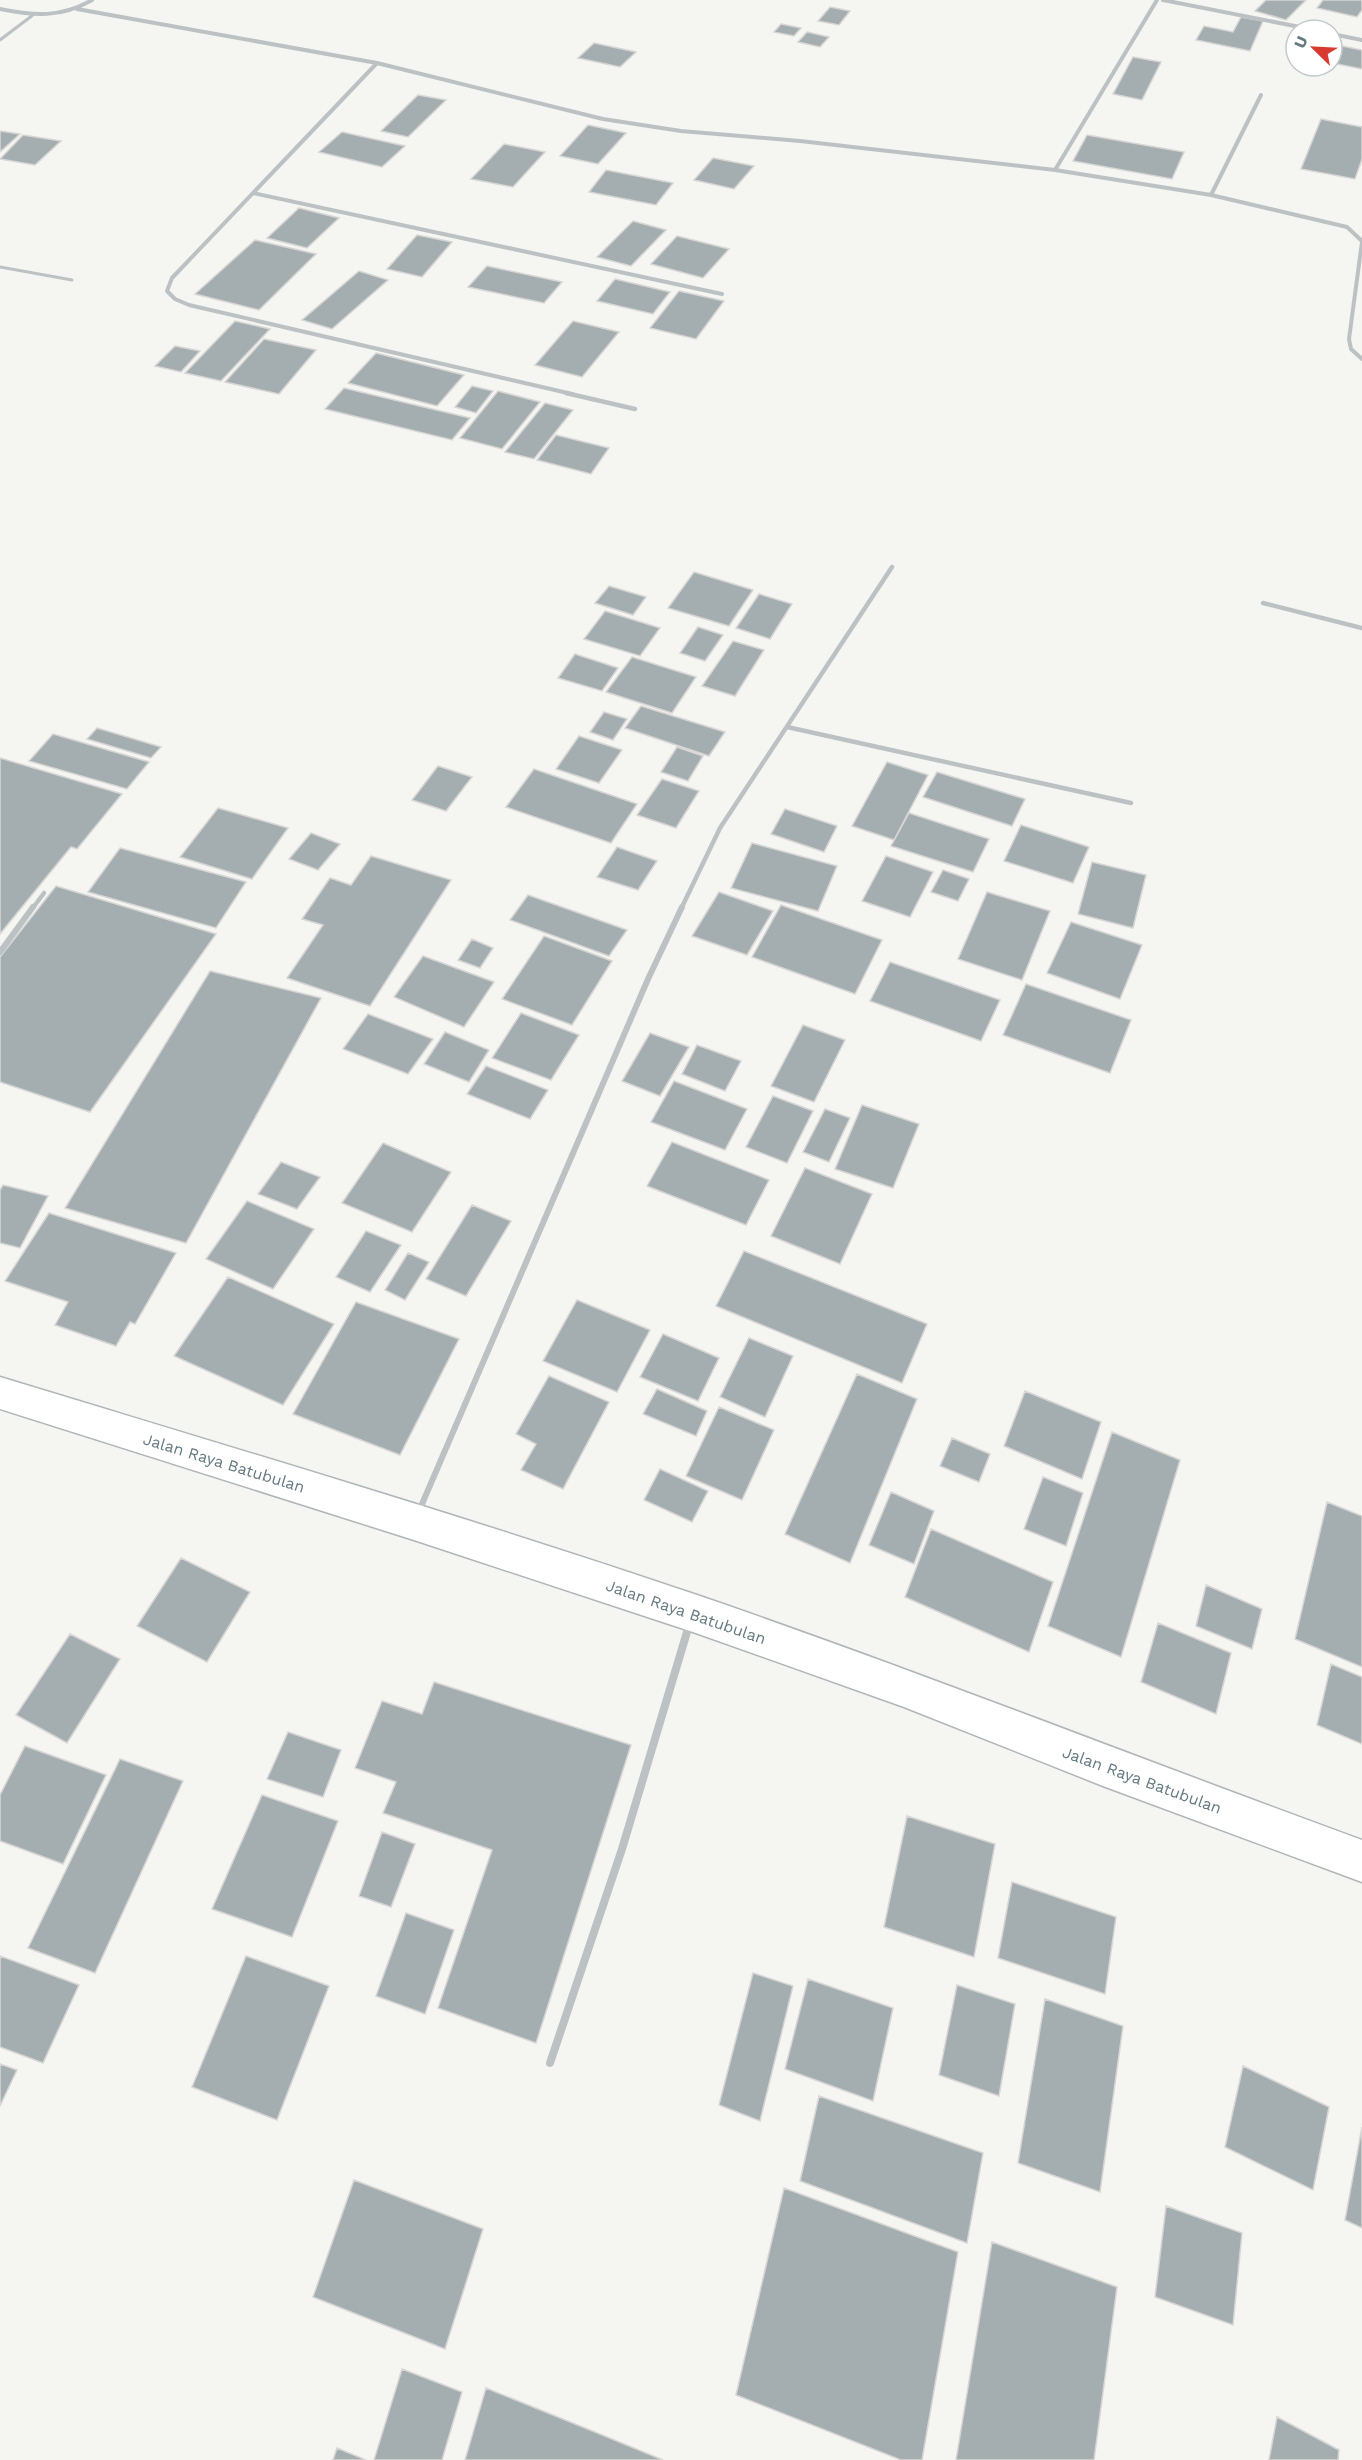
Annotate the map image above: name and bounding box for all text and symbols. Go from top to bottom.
north arrow [1284,18,1344,78]
text: U [1290,33,1312,51]
street label: Jalan Raya Batubulan [141,1429,307,1497]
street label: Jalan Raya Batubulan [603,1576,769,1648]
street label: Jalan Raya Batubulan [1060,1742,1224,1818]

